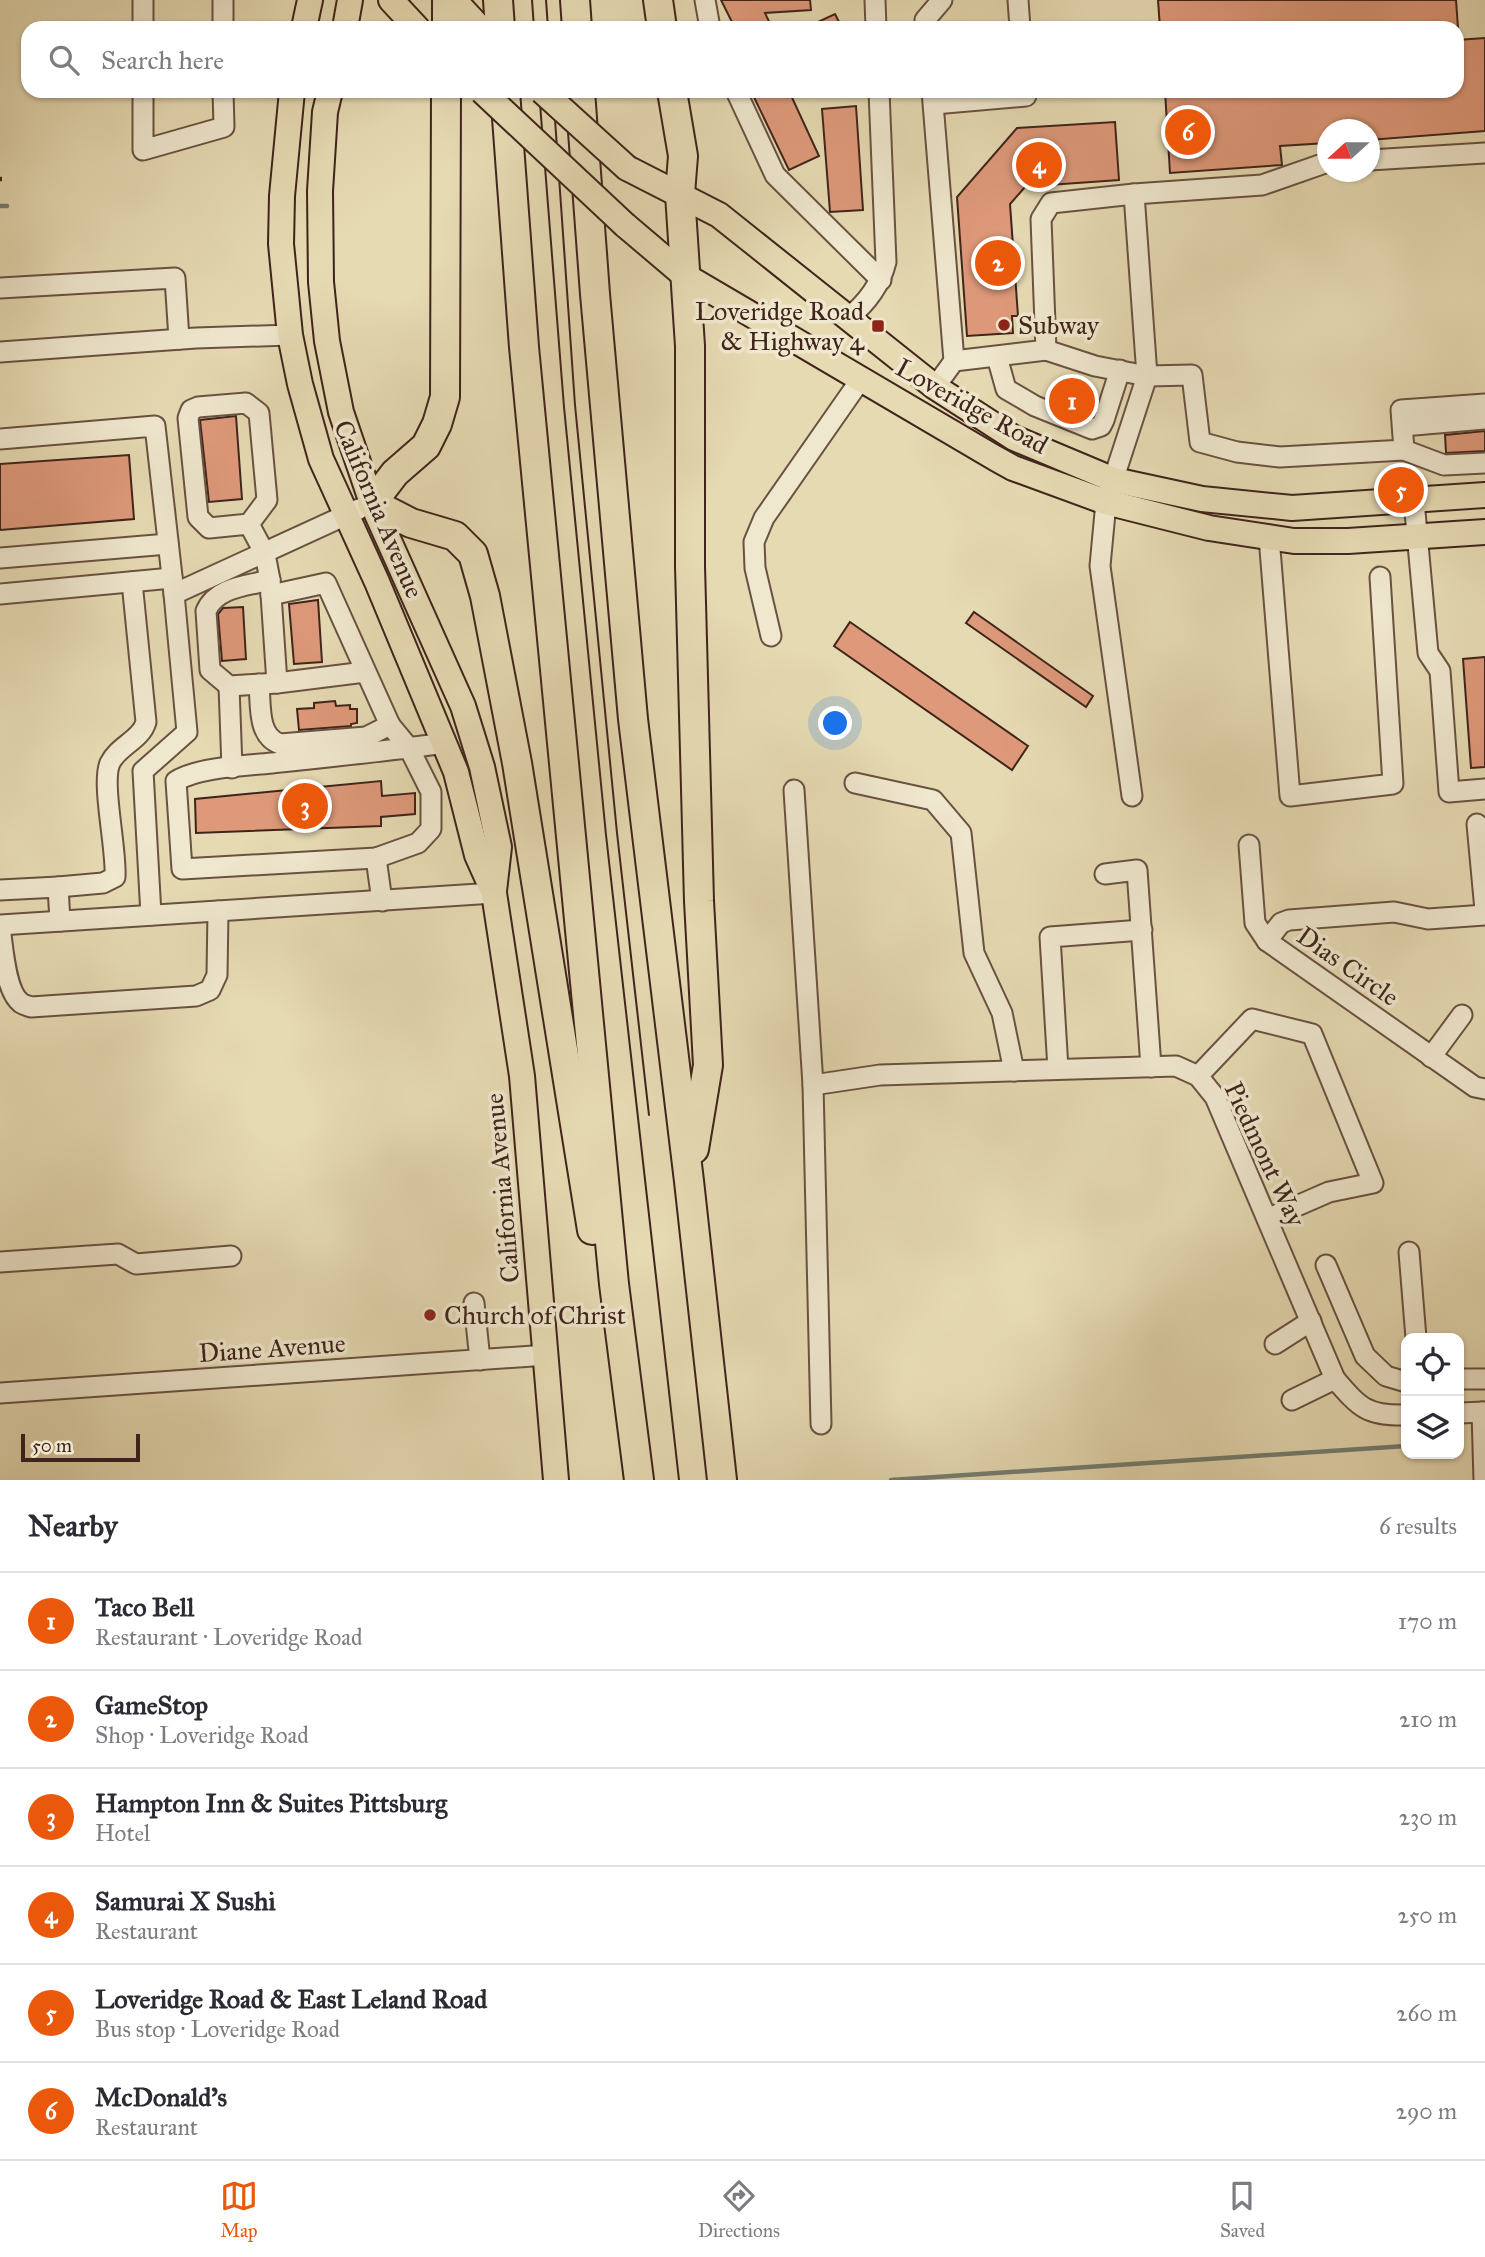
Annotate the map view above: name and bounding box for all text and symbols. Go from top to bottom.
search box [21,21,1464,98]
icon: search [45,41,83,79]
text: Search here [101,44,224,76]
pin: 6 [1165,106,1211,158]
north arrow [1317,119,1380,182]
pin: 4 [1016,139,1062,191]
pin: 2 [975,237,1021,289]
place label: Loveridge Road & Highway 4 [695,295,865,357]
place label: Subway [1018,309,1100,341]
marker: Subway [996,317,1012,333]
marker: Loveridge Road & Highway 4 [870,318,886,334]
street label: Loveridge Road [890,351,1054,461]
pin: 1 [1049,375,1095,427]
street label: California Avenue [327,415,431,603]
pin: 5 [1378,464,1424,516]
your location [818,706,852,740]
pin: 3 [282,780,328,832]
street label: Dias Circle [1291,919,1405,1013]
street label: Piedmont Way [1218,1077,1313,1232]
street label: California Avenue [478,1092,526,1284]
place label: Church of Christ [444,1299,626,1331]
marker: Church of Christ [422,1307,438,1323]
street label: Diane Avenue [197,1327,347,1369]
map controls [1401,1333,1464,1459]
button: locate [1401,1333,1464,1396]
button: layers [1401,1396,1464,1459]
scale bar [21,1431,140,1463]
text: 50 m [32,1434,72,1457]
text: Nearby [28,1508,118,1544]
text: 6 results [1379,1512,1457,1540]
text: Taco Bell [95,1591,194,1623]
text: 1 [46,1607,56,1635]
text: 170 m [1398,1607,1457,1635]
text: Restaurant · Loveridge Road [95,1623,362,1651]
text: GameStop [95,1689,208,1721]
text: 2 [45,1705,57,1733]
text: 210 m [1399,1705,1457,1733]
text: Shop · Loveridge Road [95,1721,309,1749]
text: Hampton Inn & Suites Pittsburg [95,1787,447,1819]
text: 3 [46,1803,56,1831]
text: 230 m [1399,1803,1457,1831]
text: Hotel [95,1819,150,1847]
text: Samurai X Sushi [95,1885,276,1917]
text: 4 [45,1901,57,1929]
text: 250 m [1397,1901,1457,1929]
text: Restaurant [95,1917,198,1945]
text: Loveridge Road & East Leland Road [95,1983,487,2015]
text: 5 [46,1999,56,2027]
text: 260 m [1396,1999,1457,2027]
text: Bus stop · Loveridge Road [95,2015,340,2043]
text: McDonald's [95,2081,227,2113]
text: 6 [45,2097,57,2125]
text: 290 m [1396,2097,1457,2125]
text: Restaurant [95,2113,198,2141]
tab: Map [220,2177,258,2242]
tab: Directions [698,2177,780,2242]
tab: Saved [1220,2177,1265,2242]

